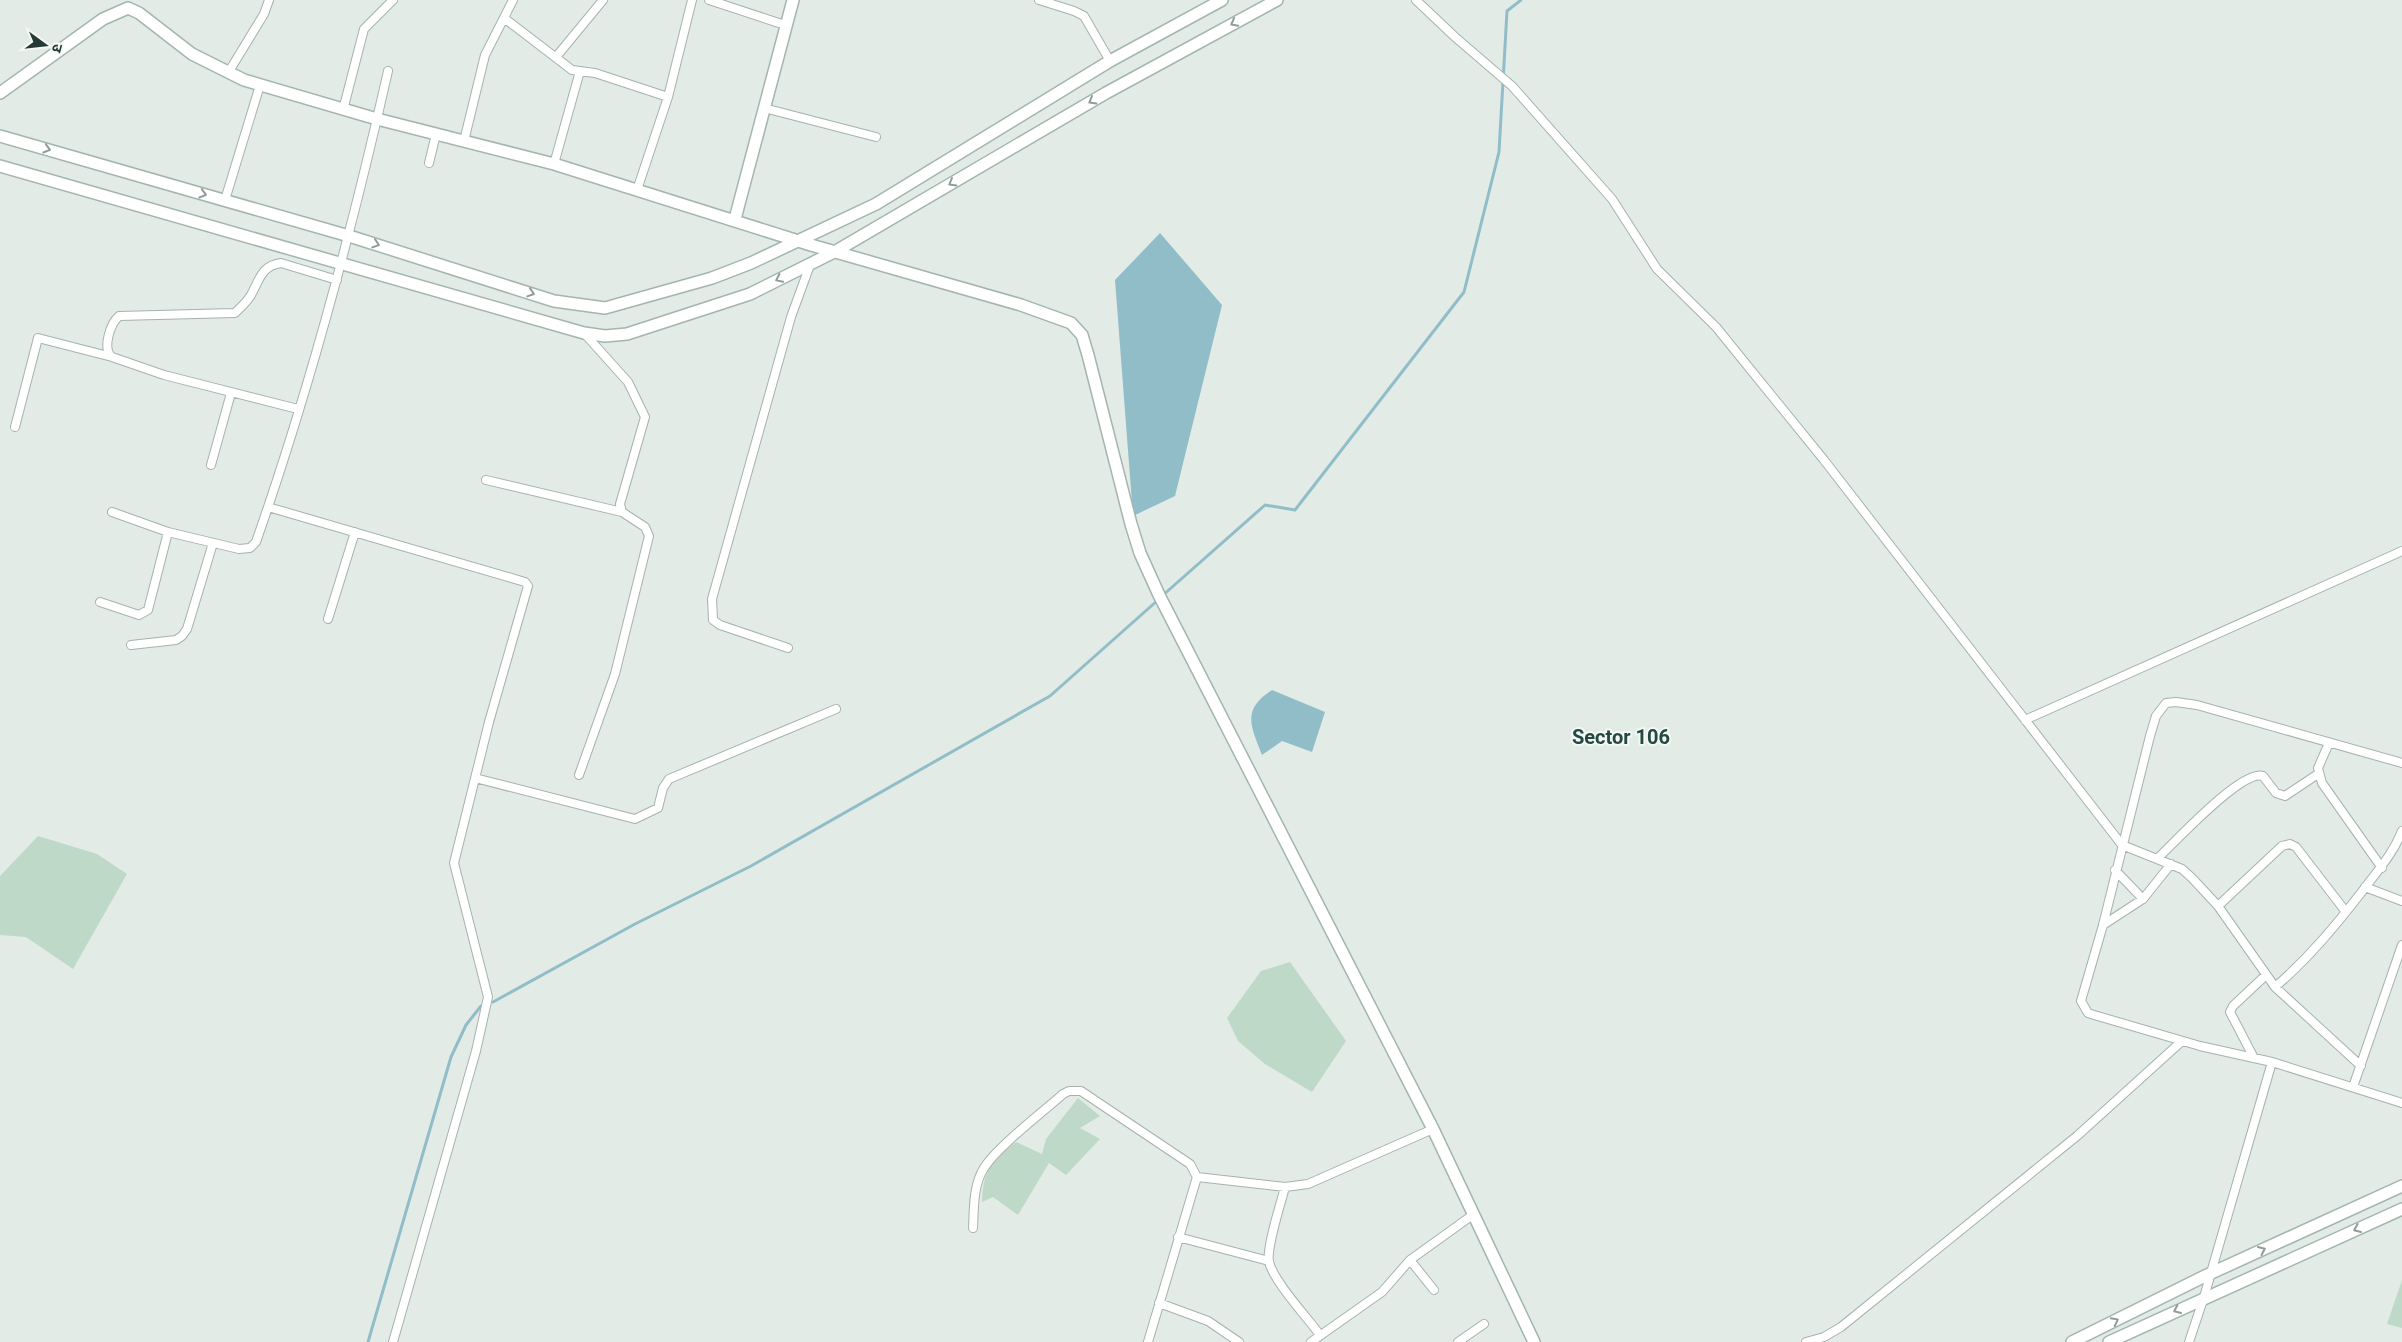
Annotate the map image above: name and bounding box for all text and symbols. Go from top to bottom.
one-way arrow [1231,17,1240,27]
north arrow [20,20,70,70]
text: उ [49,42,66,55]
one-way arrow [1088,94,1097,104]
one-way arrow [42,144,50,154]
one-way arrow [948,177,957,187]
one-way arrow [199,188,207,198]
one-way arrow [371,238,380,248]
one-way arrow [775,273,784,284]
one-way arrow [526,287,535,297]
district label: Sector 106 [1572,725,1670,749]
one-way arrow [2353,1222,2362,1233]
one-way arrow [2257,1246,2266,1256]
one-way arrow [2173,1304,2182,1314]
one-way arrow [2110,1317,2119,1327]

